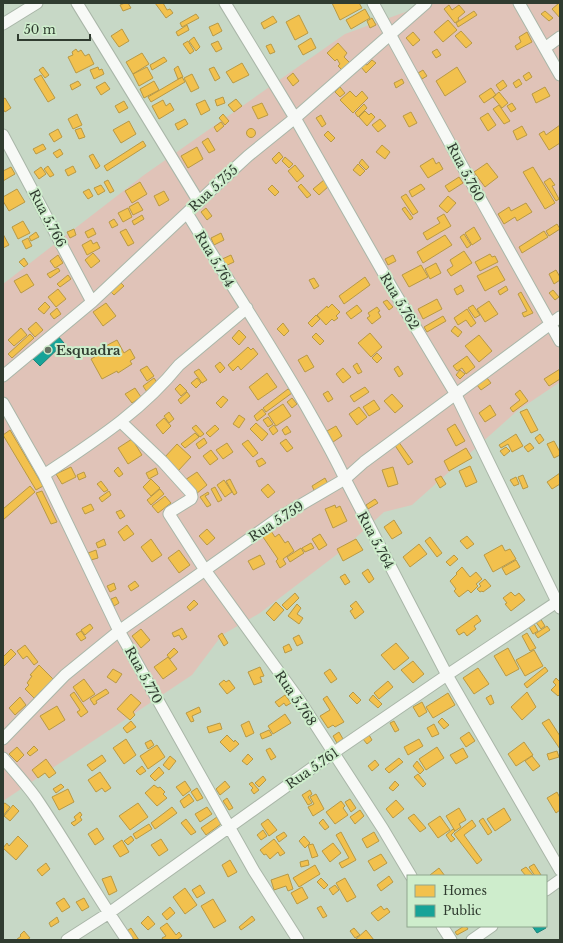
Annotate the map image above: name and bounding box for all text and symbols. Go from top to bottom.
scale bar [18,16,90,42]
text: 50 m [24,22,56,37]
street label: Rua 5.760 [443,140,488,205]
street label: Rua 5.755 [185,161,242,216]
street label: Rua 5.766 [25,186,70,250]
street label: Rua 5.764 [191,228,238,291]
street label: Rua 5.762 [376,270,423,333]
place label: Esquadra [56,342,121,359]
marker: Esquadra [43,345,53,355]
street label: Rua 5.759 [245,497,307,546]
street label: Rua 5.764 [353,509,398,572]
street label: Rua 5.770 [121,644,166,707]
street label: Rua 5.768 [271,667,320,729]
street label: Rua 5.761 [282,744,342,793]
legend [407,875,547,927]
text: Homes [443,883,487,898]
text: Public [443,903,482,918]

